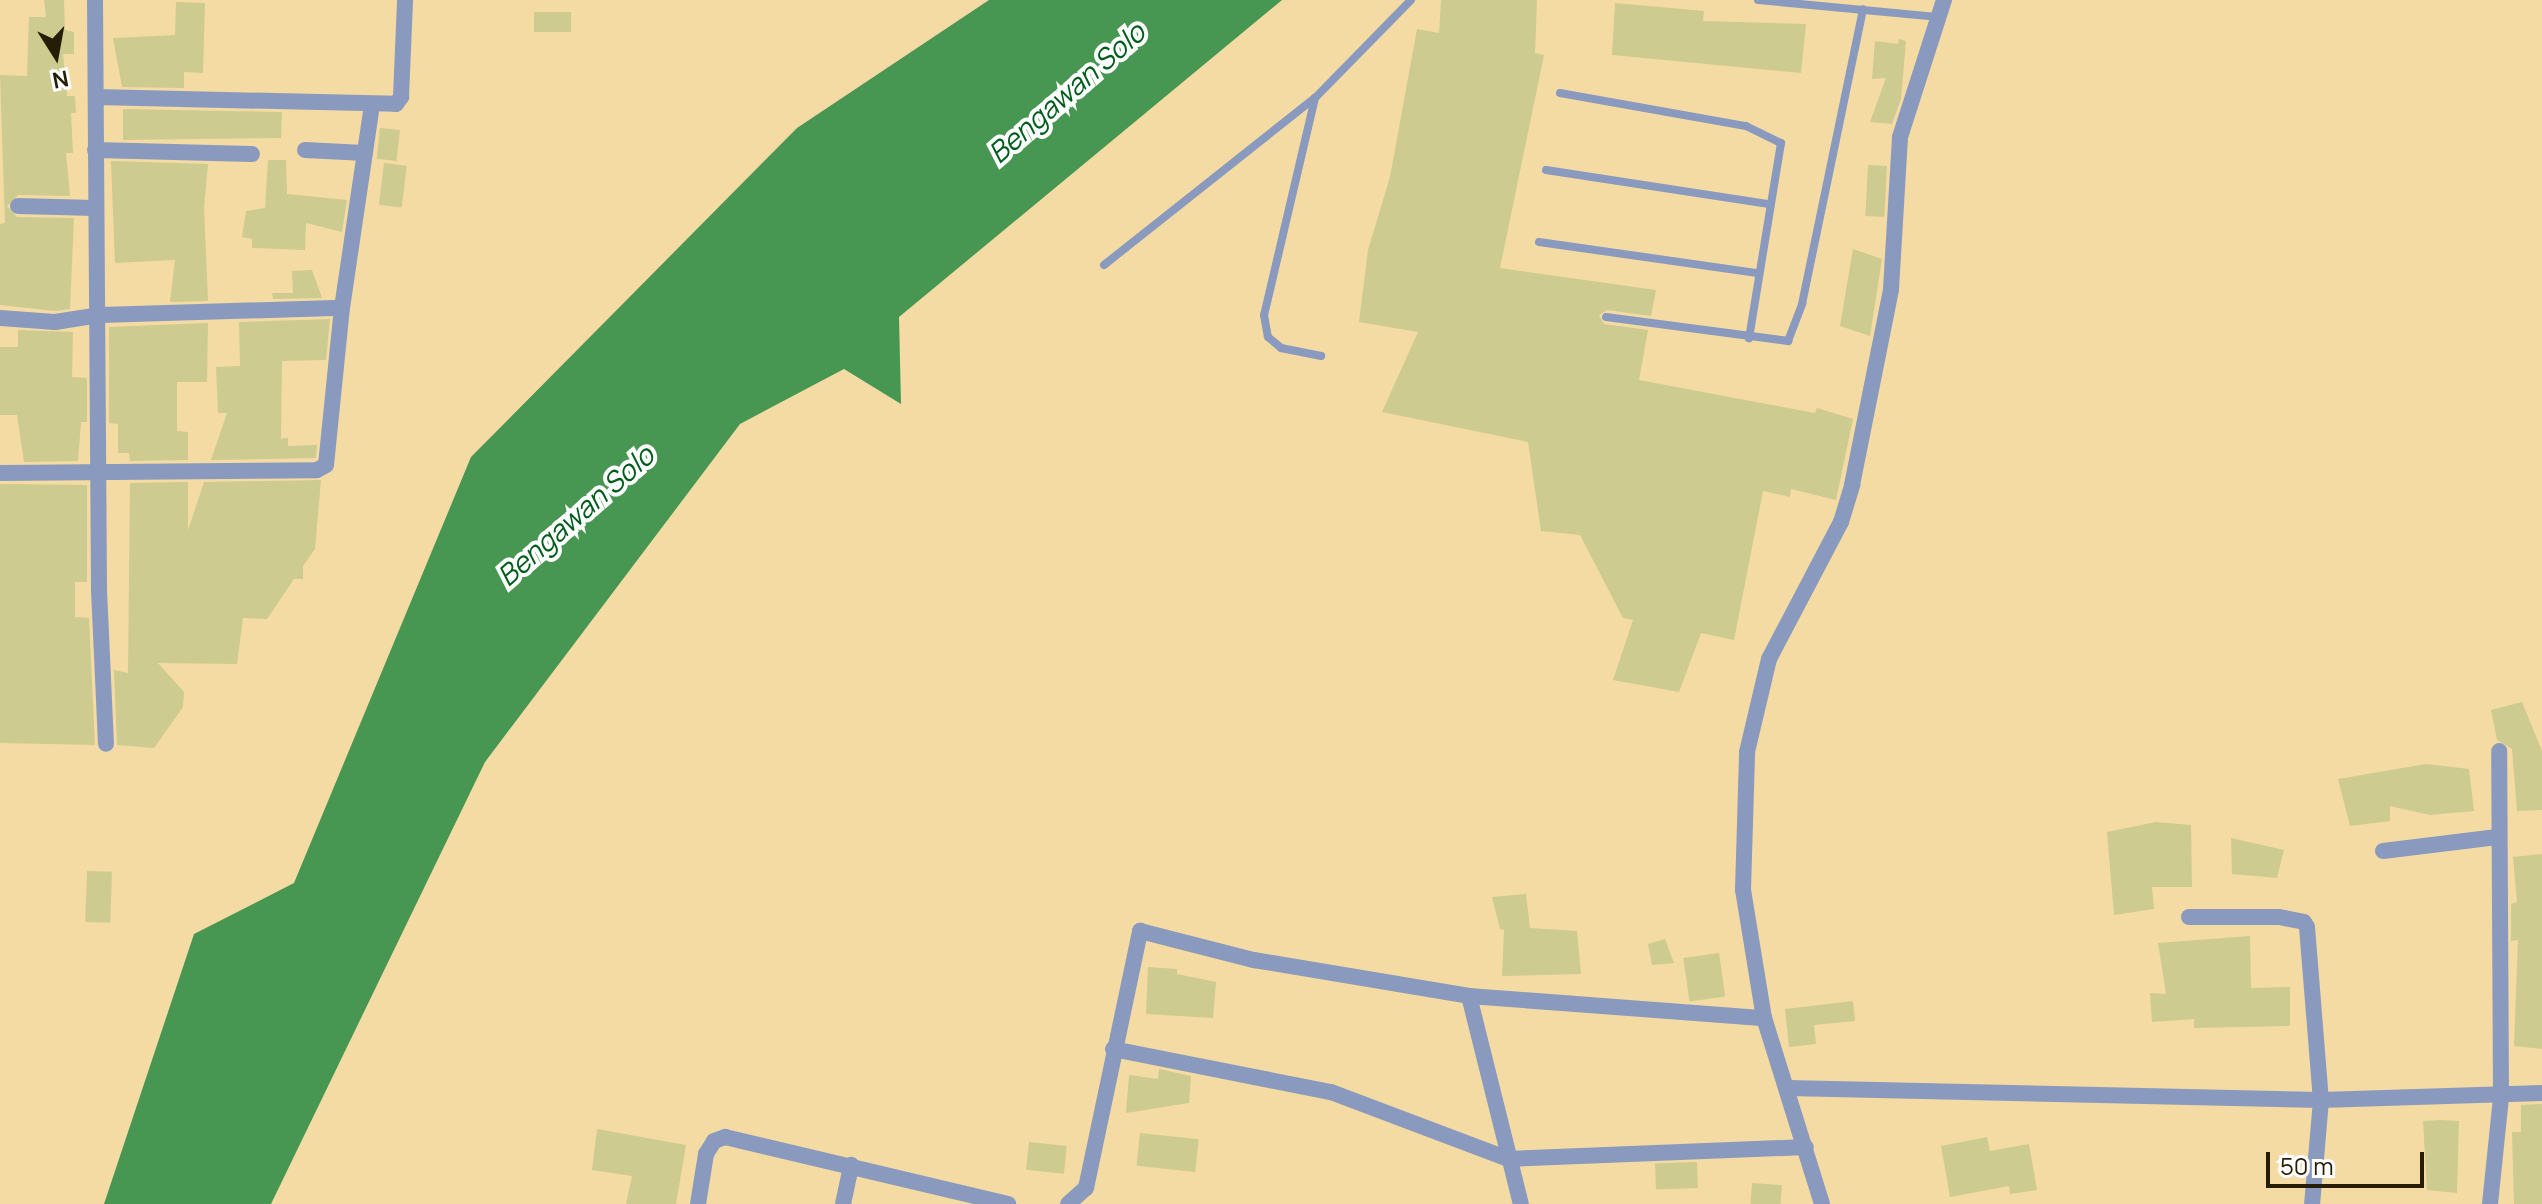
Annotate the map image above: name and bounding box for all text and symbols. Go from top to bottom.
water label: Bengawan Solo [981,15,1151,169]
north arrow [16,16,96,96]
text: N [50,63,71,96]
water label: Bengawan Solo [490,438,660,592]
scale bar [2270,1136,2428,1186]
text: 50 m [2280,1149,2334,1182]

